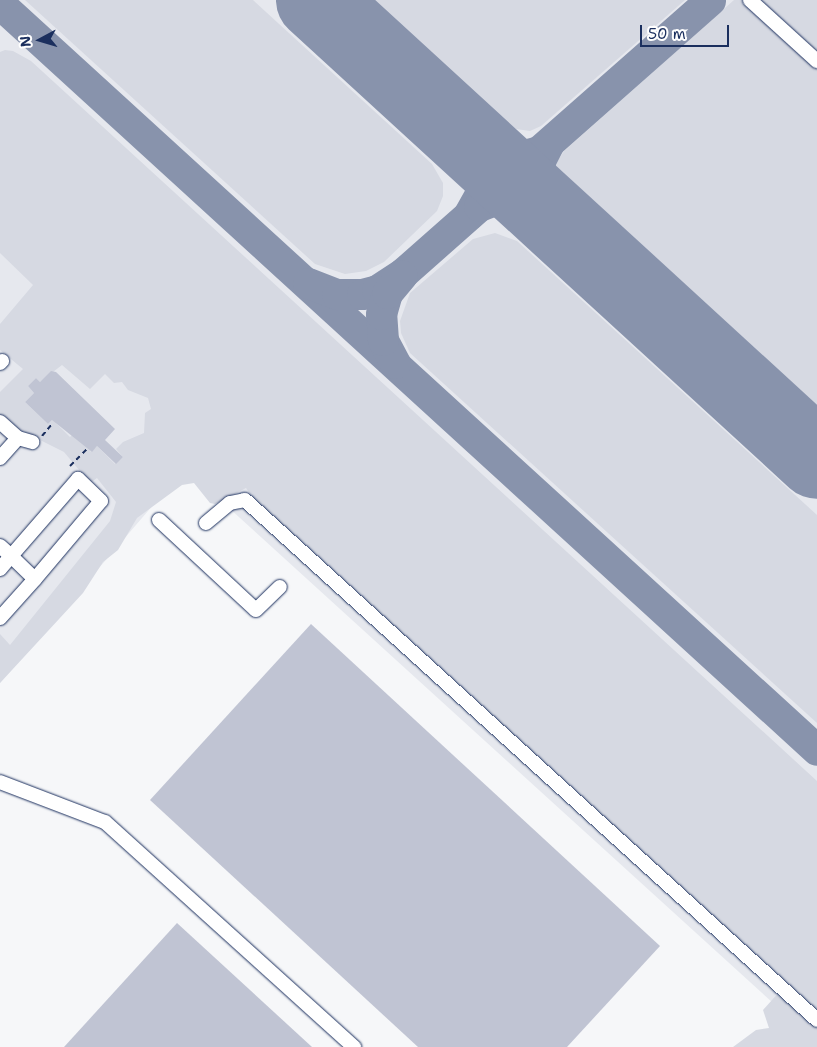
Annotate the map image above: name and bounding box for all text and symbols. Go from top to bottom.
north arrow [15,15,65,65]
scale bar [642,15,731,47]
text: 50 m [648,24,686,44]
text: N [16,35,35,48]

